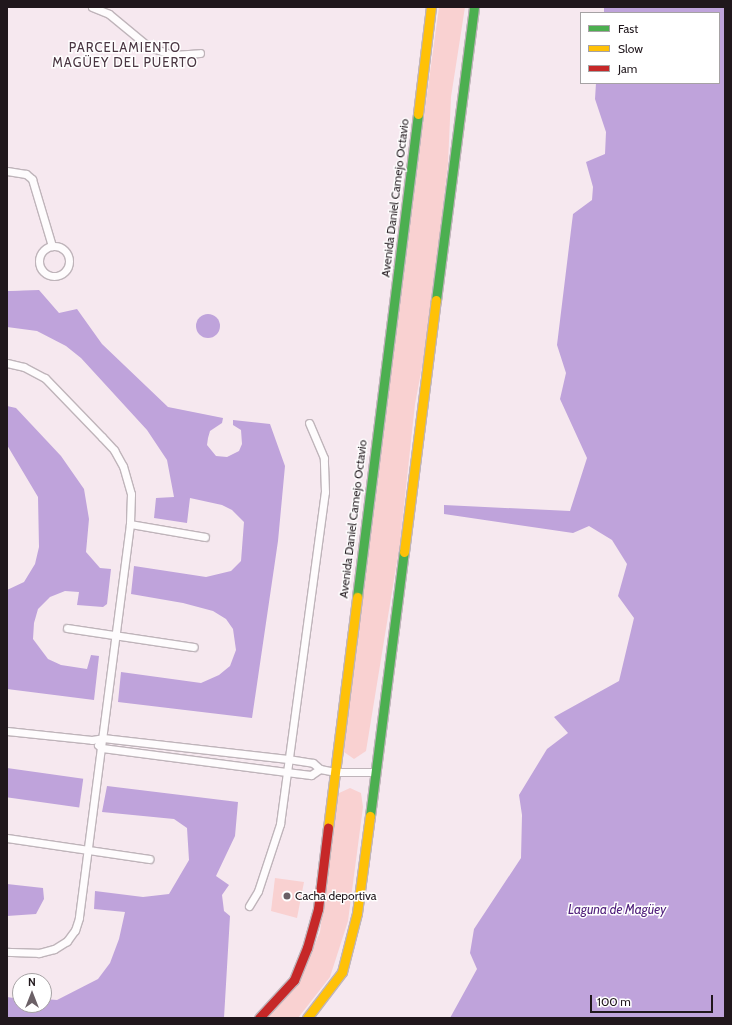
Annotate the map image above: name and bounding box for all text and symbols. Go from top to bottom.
legend [580,12,720,84]
text: Fast [618,21,638,36]
district label: PARCELAMIENTO MAGÜEY DEL PUERTO [52,40,198,71]
text: Slow [618,41,643,56]
text: Jam [618,61,637,76]
street label: Avenida Daniel Camejo Octavio [378,118,412,278]
street label: Avenida Daniel Camejo Octavio [336,439,370,599]
place label: Cacha deportiva [295,889,377,903]
marker: Cacha deportiva [282,891,292,901]
water label: Laguna de Magüey [568,901,666,917]
north arrow [12,973,52,1013]
text: N [28,975,36,989]
scale bar [592,987,715,1013]
text: 100 m [597,994,631,1009]

